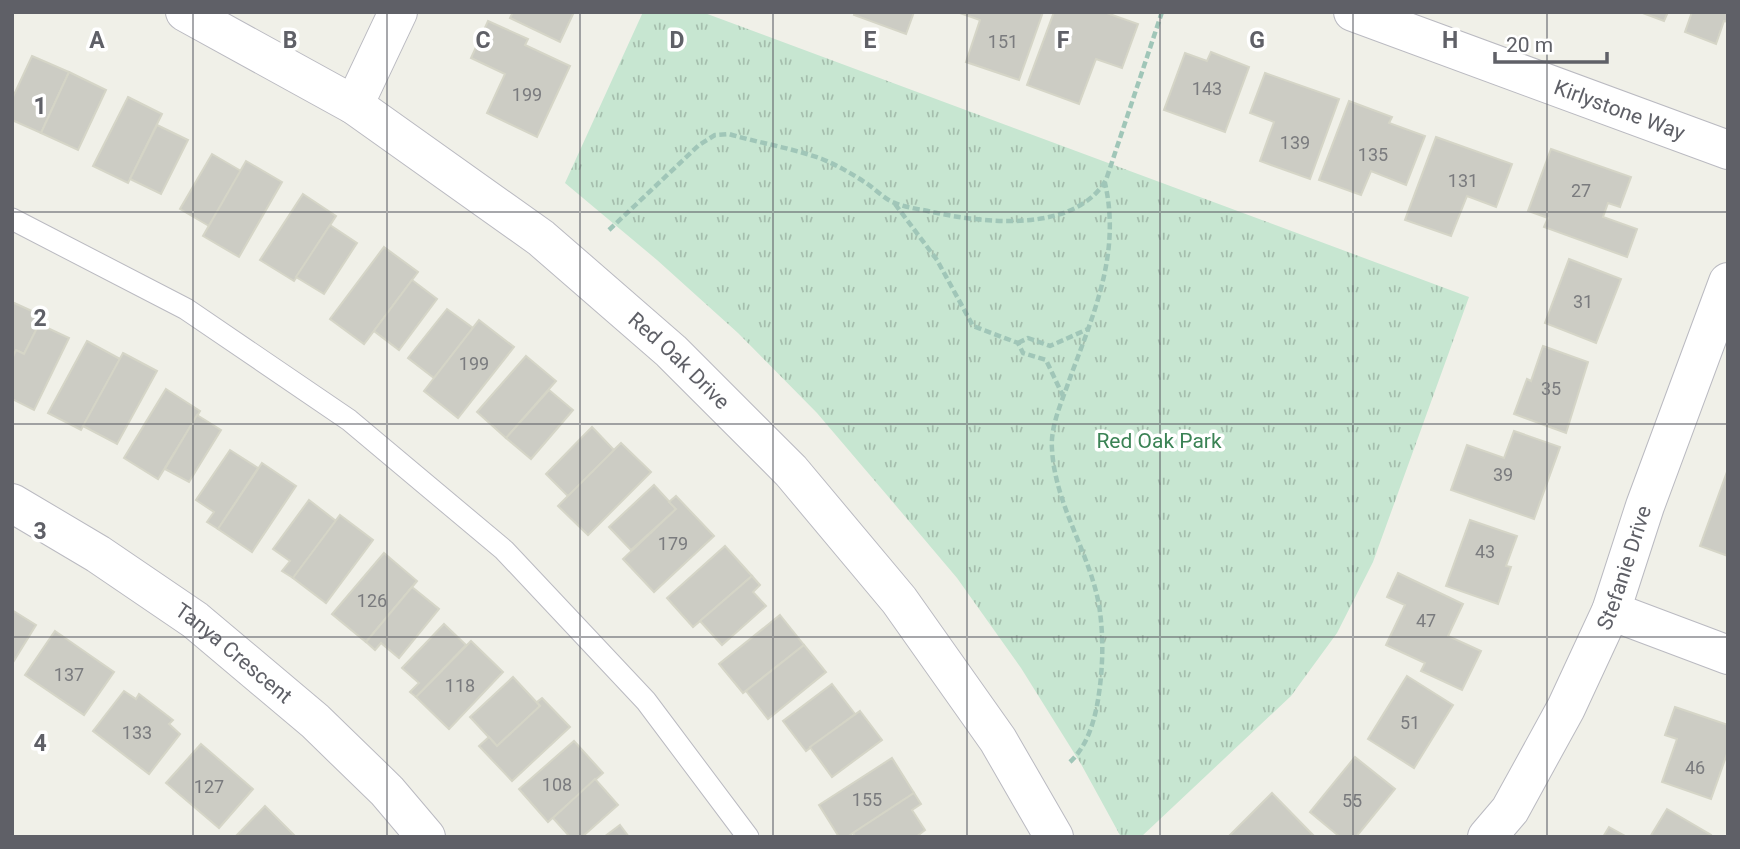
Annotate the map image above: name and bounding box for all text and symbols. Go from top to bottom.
scale bar [1495,21,1607,65]
text: A [89,27,105,54]
text: B [283,27,297,54]
text: C [475,27,491,54]
text: D [670,27,684,54]
text: E [864,27,877,54]
text: F [1057,27,1070,54]
text: G [1249,27,1265,54]
text: H [1442,27,1458,54]
house number: 151 [988,31,1018,52]
text: 20 m [1506,33,1553,57]
street label: Kirlystone Way [1551,75,1688,145]
house number: 143 [1192,78,1222,99]
house number: 199 [512,84,542,105]
text: 1 [33,93,47,120]
house number: 139 [1280,132,1310,153]
house number: 135 [1358,144,1388,165]
house number: 131 [1448,170,1478,191]
house number: 27 [1571,180,1591,201]
house number: 31 [1573,291,1593,312]
text: 2 [33,305,47,332]
street label: Red Oak Drive [623,307,734,414]
house number: 199 [459,353,489,374]
house number: 35 [1541,378,1561,399]
park label: Red Oak Park [1096,429,1222,453]
house number: 39 [1493,464,1513,485]
street label: Stefanie Drive [1592,503,1656,634]
text: 3 [33,518,47,545]
house number: 179 [658,533,688,554]
house number: 43 [1475,541,1495,562]
house number: 126 [357,590,387,611]
street label: Tanya Crescent [171,598,297,708]
house number: 47 [1416,610,1436,631]
house number: 137 [54,664,84,685]
house number: 118 [445,675,475,696]
house number: 51 [1400,712,1420,733]
house number: 133 [122,722,152,743]
text: 4 [33,730,47,757]
house number: 46 [1685,757,1705,778]
house number: 108 [542,774,572,795]
house number: 127 [194,776,224,797]
house number: 155 [852,789,882,810]
house number: 55 [1342,790,1362,811]

